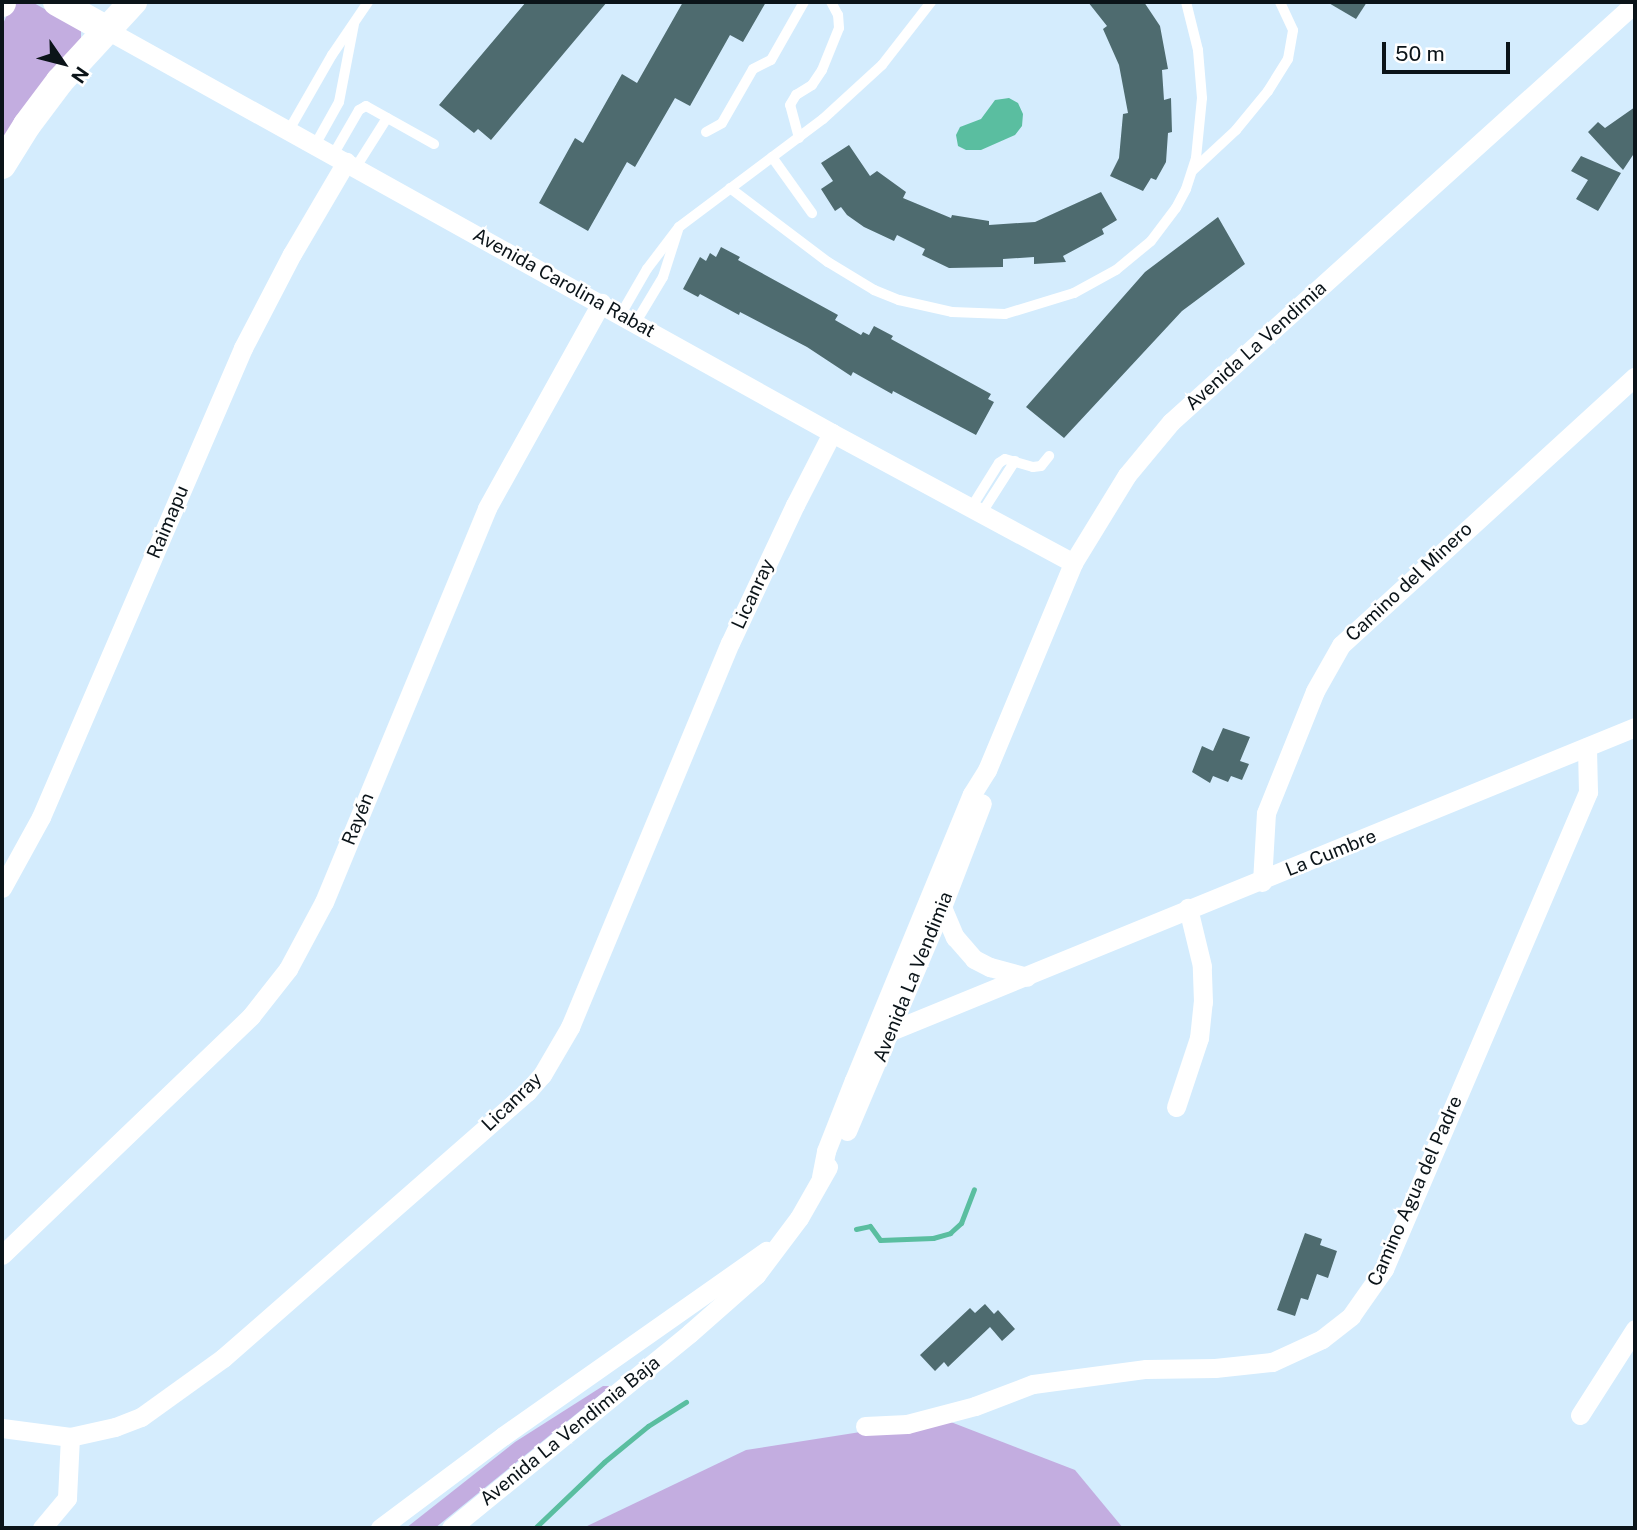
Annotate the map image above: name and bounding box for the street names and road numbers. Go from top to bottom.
street label: Avenida Carolina Rabat [469,223,659,343]
street label: Avenida La Vendimia [1181,277,1331,415]
street label: Raimapu [142,482,194,562]
street label: Camino del Minero [1341,517,1477,647]
street label: Licanray [727,555,779,633]
street label: Rayén [337,789,379,849]
street label: La Cumbre [1282,824,1380,882]
street label: Avenida La Vendimia [868,888,958,1066]
street label: Licanray [477,1068,547,1136]
street label: Camino Agua del Padre [1363,1092,1467,1290]
street label: Avenida La Vendimia Baja [475,1351,665,1511]

